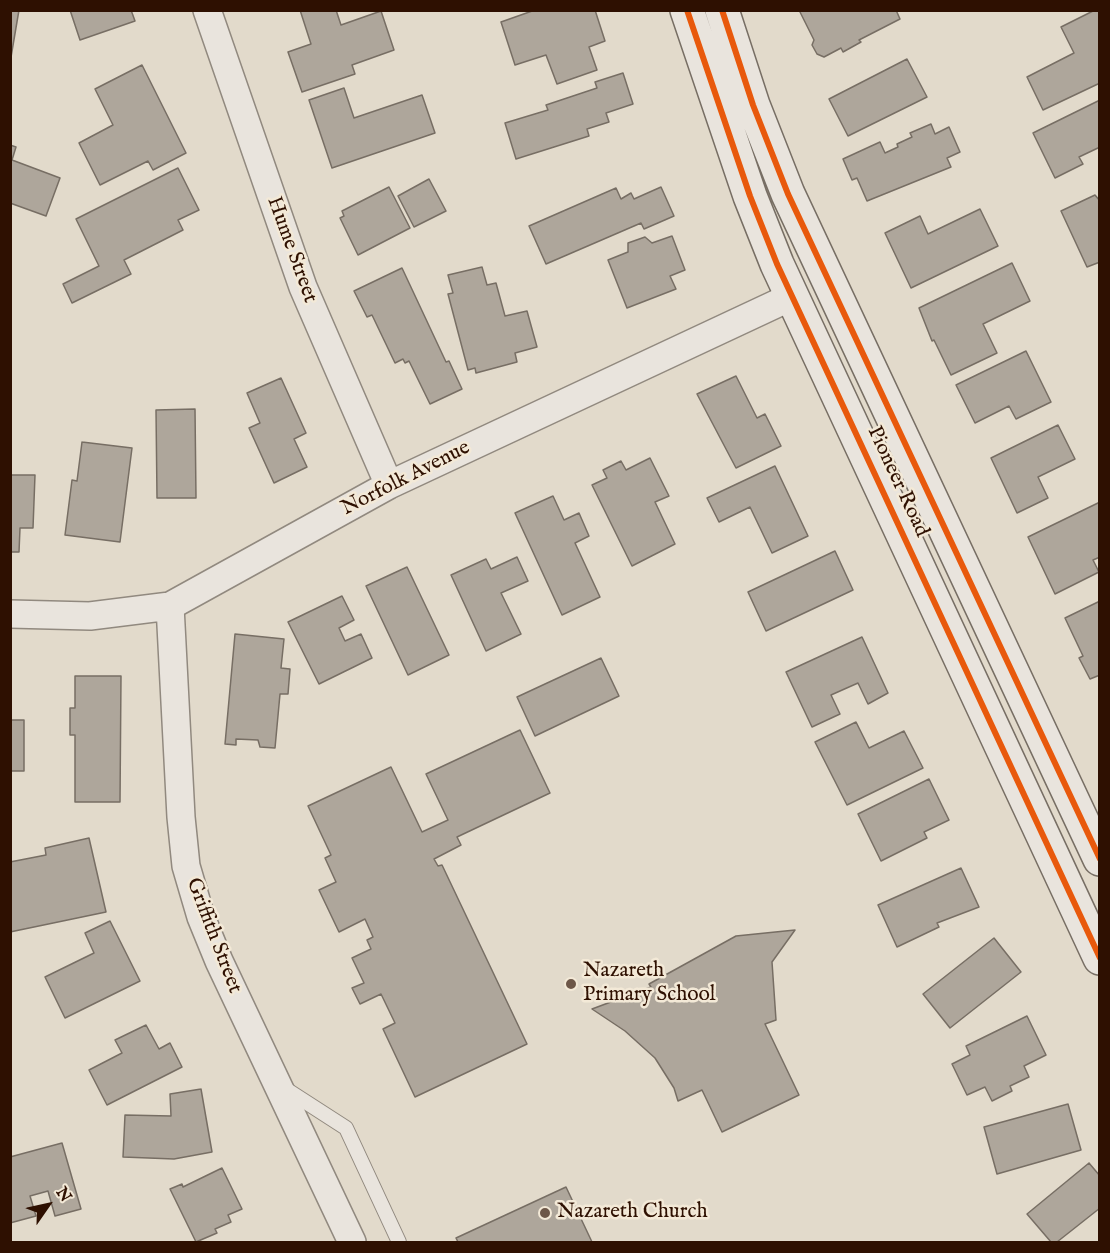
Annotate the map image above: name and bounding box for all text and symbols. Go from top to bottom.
street label: Hume Street [260,193,322,307]
street label: Pioneer Road [860,423,934,541]
street label: Norfolk Avenue [337,436,475,522]
street label: Griffith Street [179,875,247,997]
place label: Nazareth Primary School [583,959,716,1009]
marker: Nazareth Primary School [564,977,578,991]
north arrow [18,1175,78,1235]
text: N [51,1184,75,1206]
place label: Nazareth Church [557,1200,708,1226]
marker: Nazareth Church [538,1206,552,1220]

